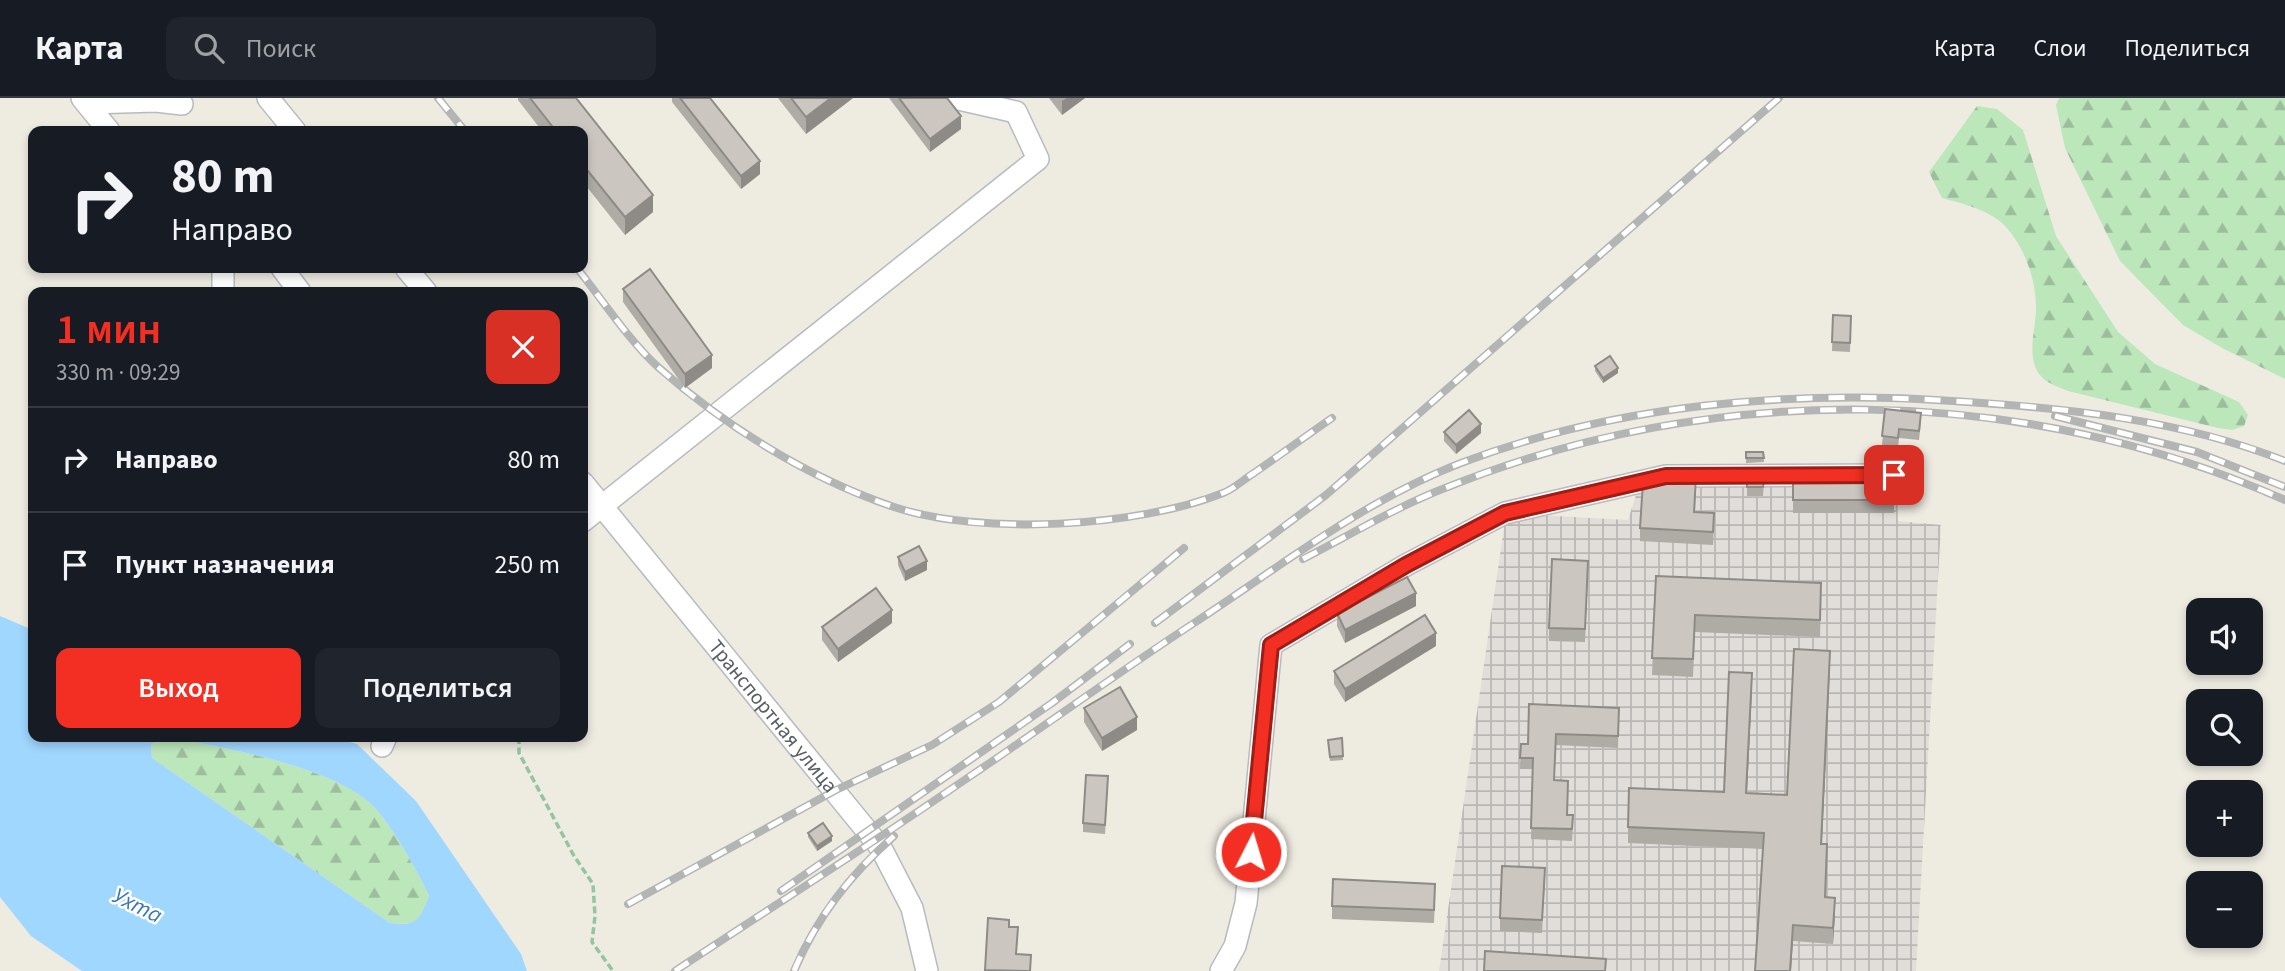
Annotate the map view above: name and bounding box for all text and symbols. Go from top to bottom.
search box [166,17,656,80]
text: Карта [35,25,124,72]
icon: search [190,29,228,67]
text: Поиск [246,30,316,67]
text: Карта [1934,31,1996,66]
text: Слои [2034,31,2087,66]
text: Поделиться [2125,31,2250,66]
text: 80 m [171,142,275,212]
icon: right [56,154,147,245]
text: Направо [171,207,293,253]
text: 1 мин [56,300,161,360]
button: close [486,310,560,384]
text: 330 m · 09:29 [56,356,180,389]
icon: right [56,441,94,479]
text: Направо [115,441,218,478]
text: 80 m [507,441,560,478]
pin [1864,445,1924,505]
icon: arrive [1875,456,1913,494]
icon: arrive [56,546,94,584]
text: Пункт назначения [115,546,335,583]
text: 250 m [494,546,560,583]
map controls [2186,598,2263,948]
button: sound [2186,598,2263,675]
street label: Транспортная улица [702,633,845,799]
button: Выход [56,648,301,728]
button: Поделиться [315,648,560,728]
button: search [2186,689,2263,766]
button: + [2186,780,2263,857]
position arrow [1214,815,1288,889]
button: − [2186,871,2263,948]
water label: Ухта [107,879,168,932]

